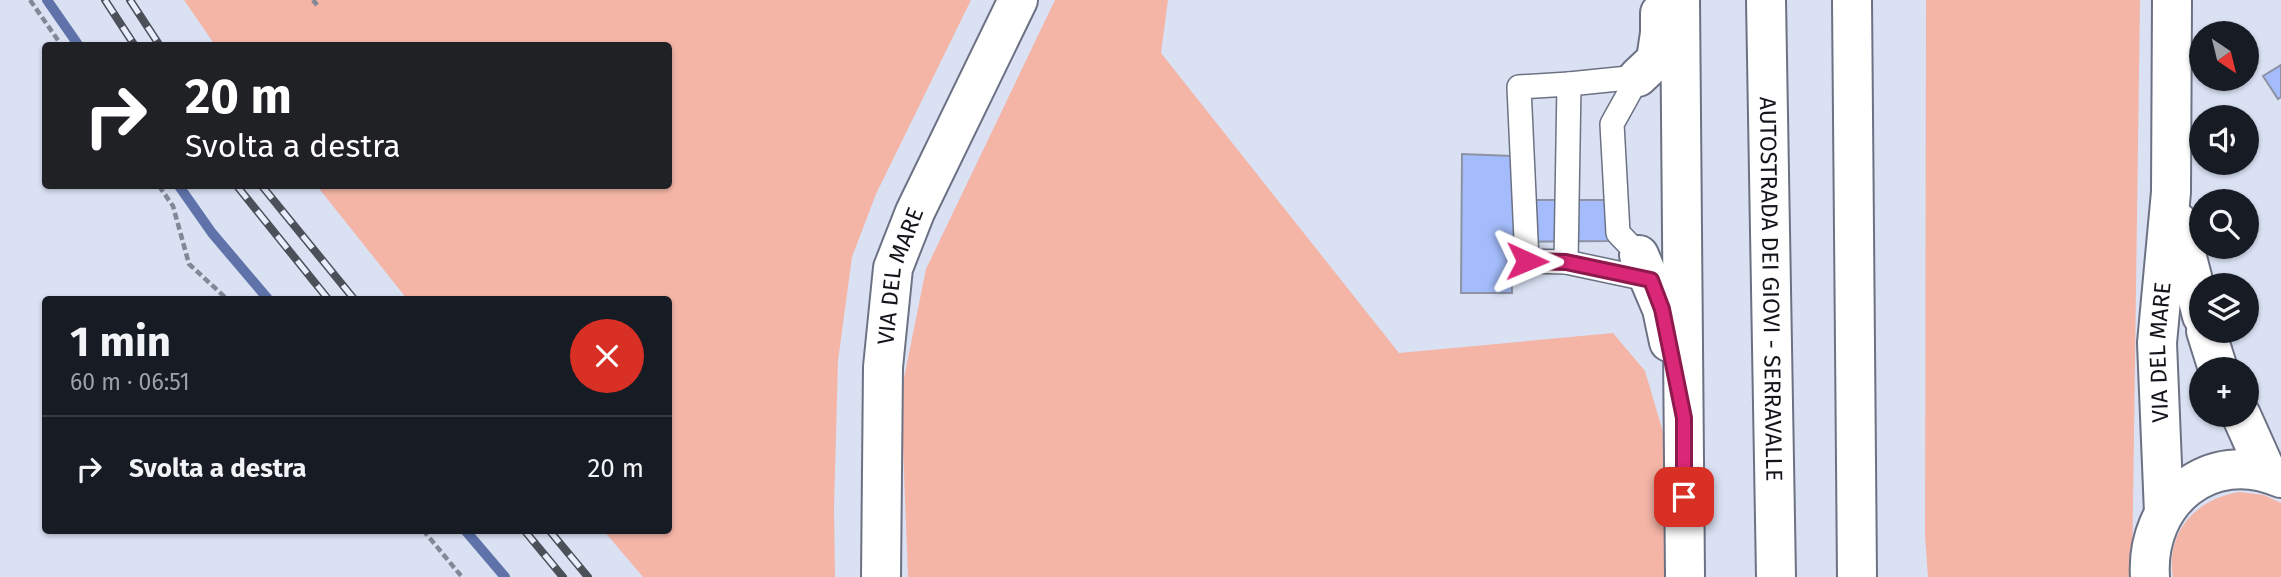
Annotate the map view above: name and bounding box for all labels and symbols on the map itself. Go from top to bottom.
north arrow [2189,21,2259,91]
street label: AUTOSTRADA DEI GIOVI - SERRAVALLE [1754,96,1788,482]
street label: VIA DEL MARE [871,203,929,346]
position arrow [1490,224,1564,298]
street label: VIA DEL MARE [2143,281,2177,423]
pin [1654,467,1714,527]

